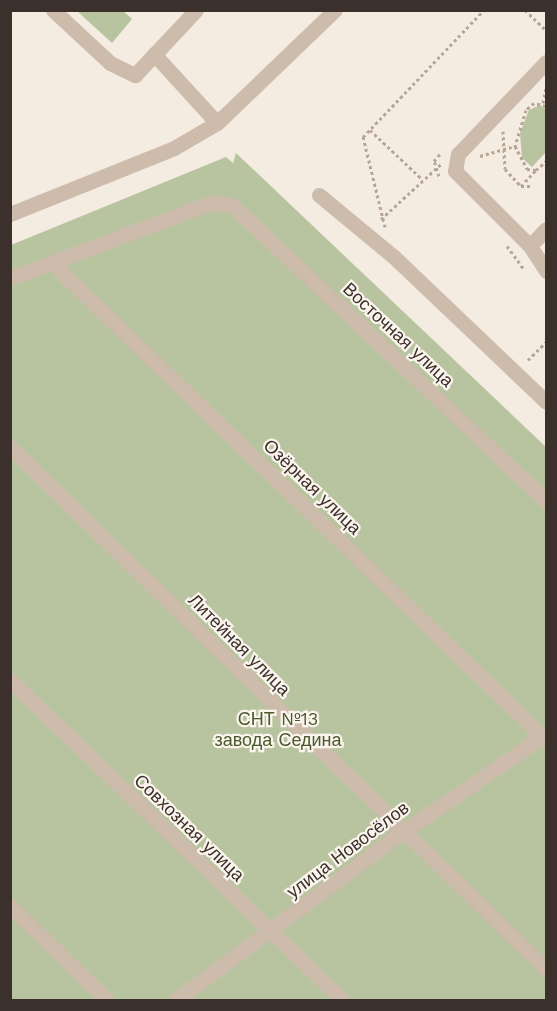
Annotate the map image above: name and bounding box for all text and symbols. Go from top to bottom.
street label: Восточная улица [338,278,458,392]
street label: Озёрная улица [259,435,365,539]
street label: Литейная улица [184,590,294,700]
park label: СНТ №13 завода Седина [214,709,342,752]
street label: Совхозная улица [129,770,249,886]
street label: улица Новосёлов [283,797,413,903]

